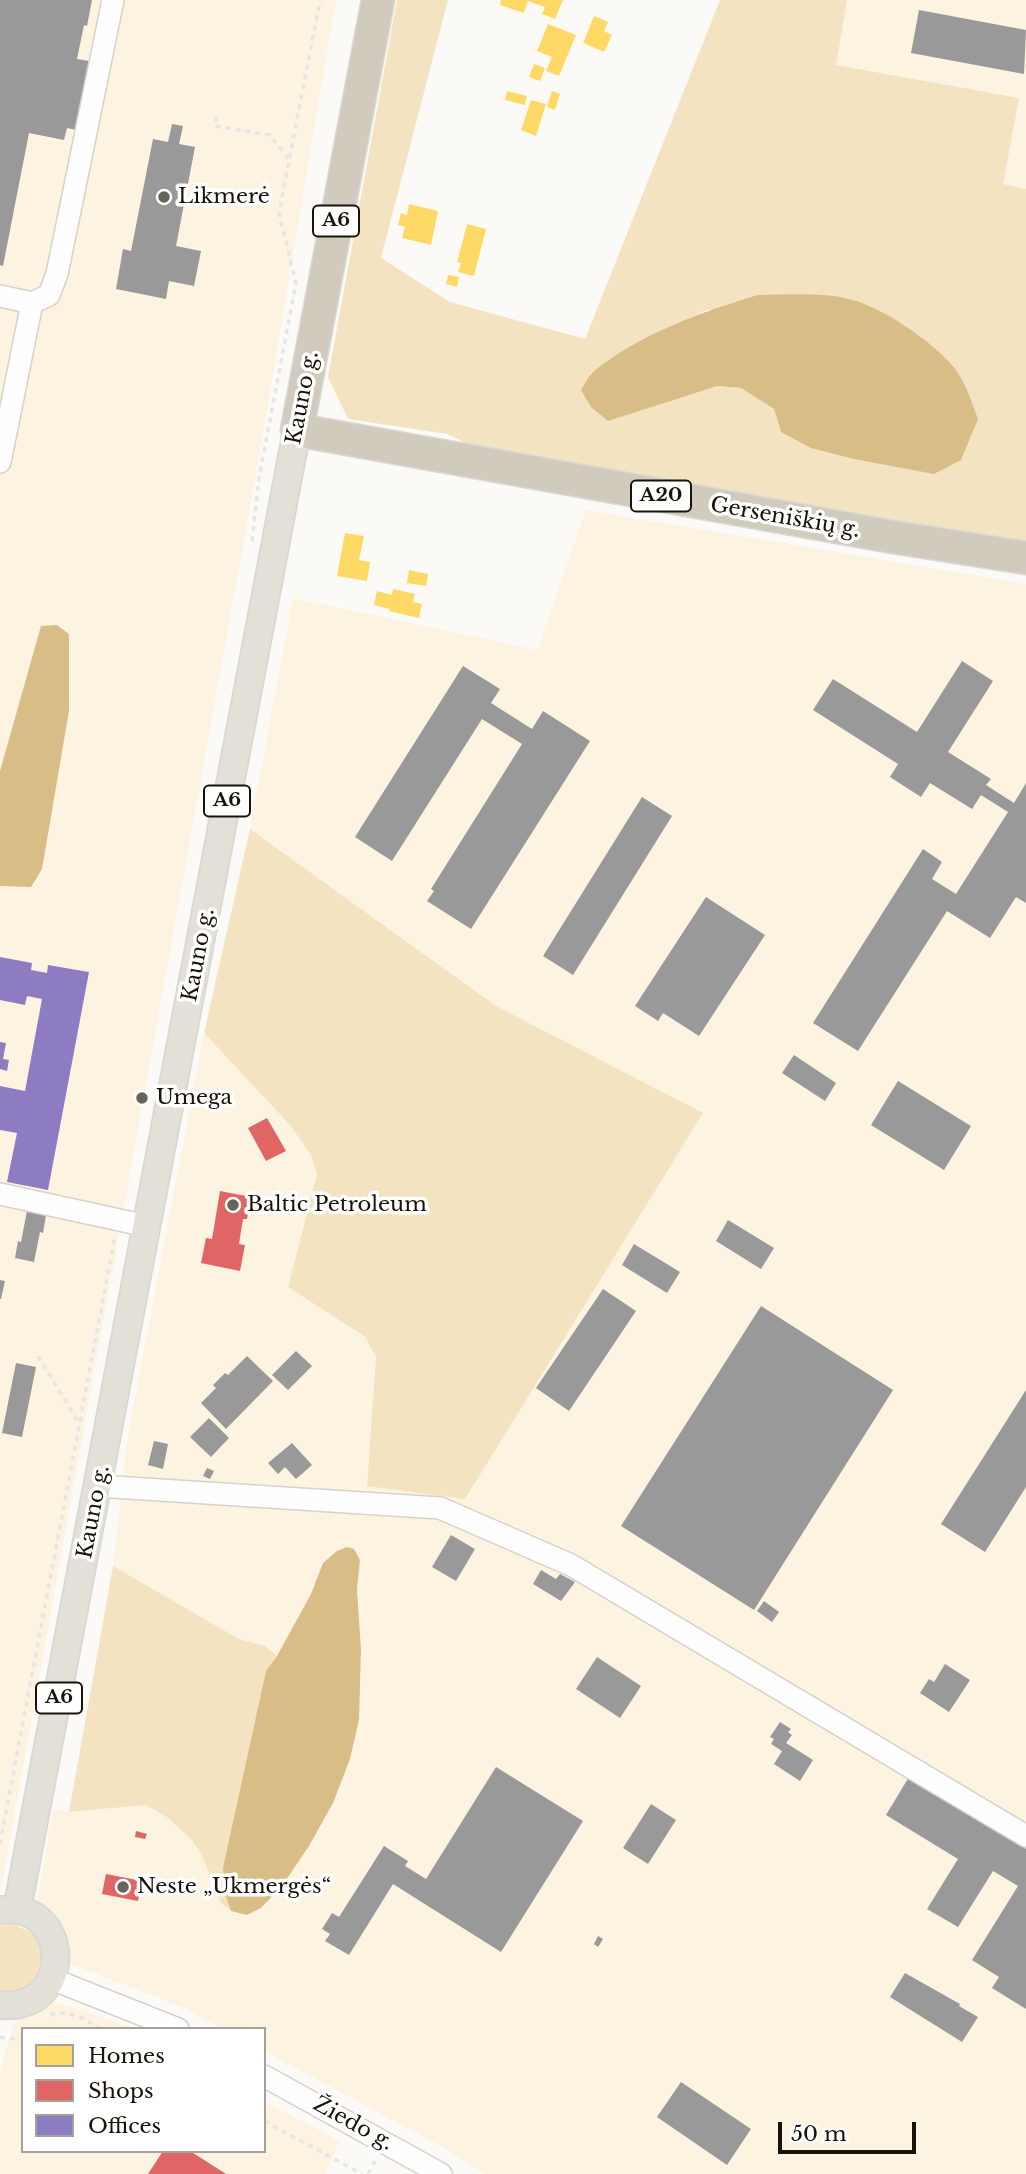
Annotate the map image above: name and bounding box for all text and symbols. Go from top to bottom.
place label: Likmerė [178,184,270,210]
marker: Likmerė [156,189,172,205]
road number: A6 [313,206,359,236]
street label: Kauno g. [282,349,324,447]
road number: A20 [631,481,691,512]
street label: Gerseniškių g. [708,492,862,544]
road number: A6 [204,786,250,816]
street label: Kauno g. [178,906,220,1004]
place label: Umega [156,1085,232,1111]
marker: Umega [134,1090,150,1106]
place label: Baltic Petroleum [247,1192,427,1218]
marker: Baltic Petroleum [225,1197,241,1213]
street label: Kauno g. [73,1463,115,1561]
road number: A6 [36,1682,82,1714]
place label: Neste „Ukmergės“ [137,1874,331,1900]
marker: Neste „Ukmergės“ [115,1879,131,1895]
legend [21,2027,266,2153]
text: Homes [88,2043,165,2069]
text: Shops [88,2078,154,2104]
street label: Žiedo g. [309,2092,397,2156]
scale bar [781,2108,919,2152]
text: Offices [88,2113,161,2139]
text: 50 m [791,2121,846,2147]

